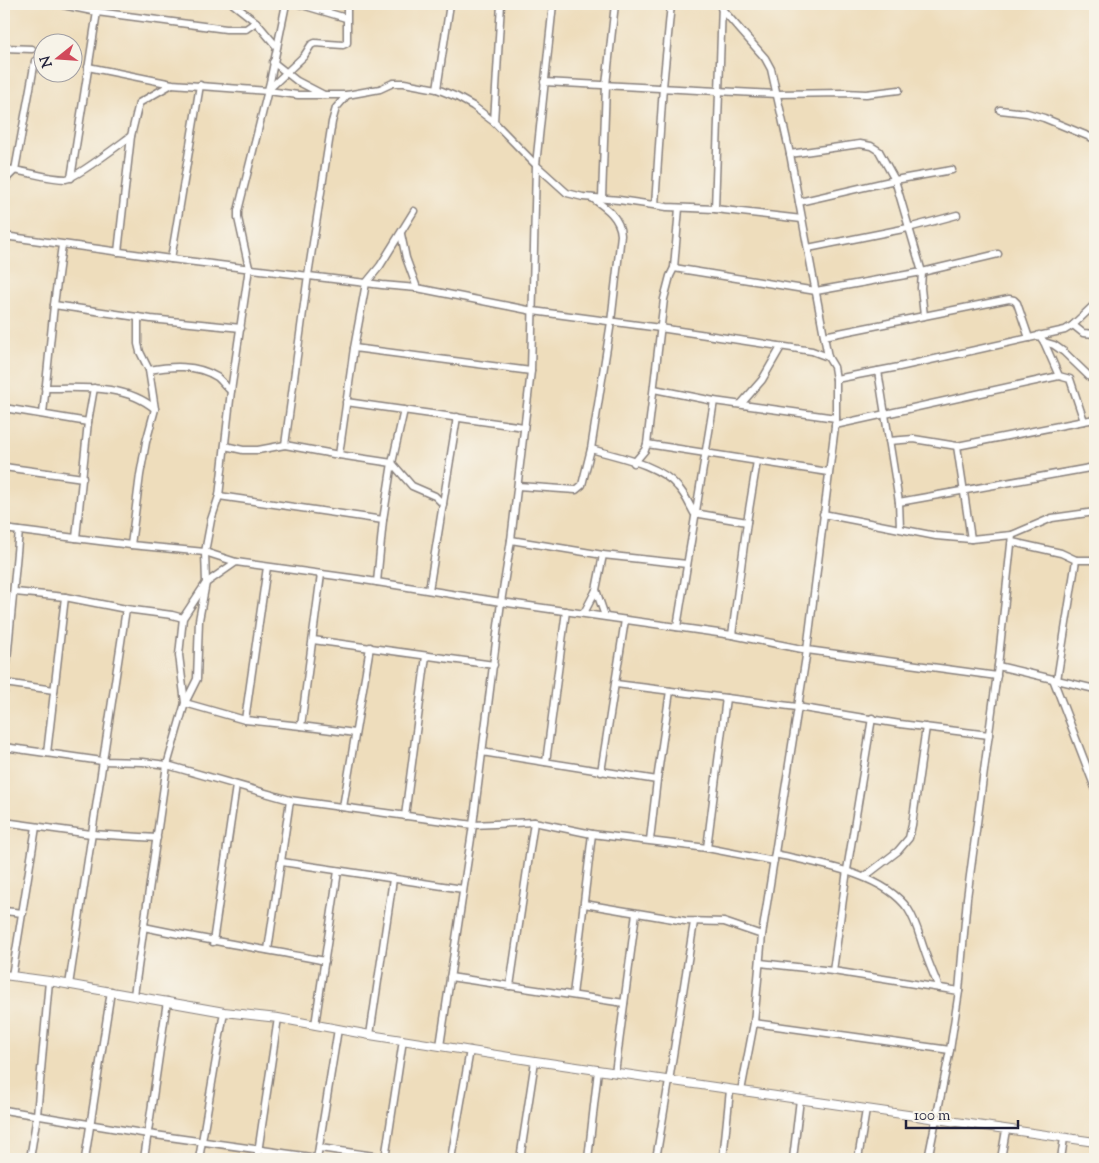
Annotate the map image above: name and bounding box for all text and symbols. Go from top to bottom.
north arrow [32,32,82,82]
text: N [36,53,59,69]
scale bar [906,1098,1019,1130]
text: 100 m [914,1106,951,1127]

